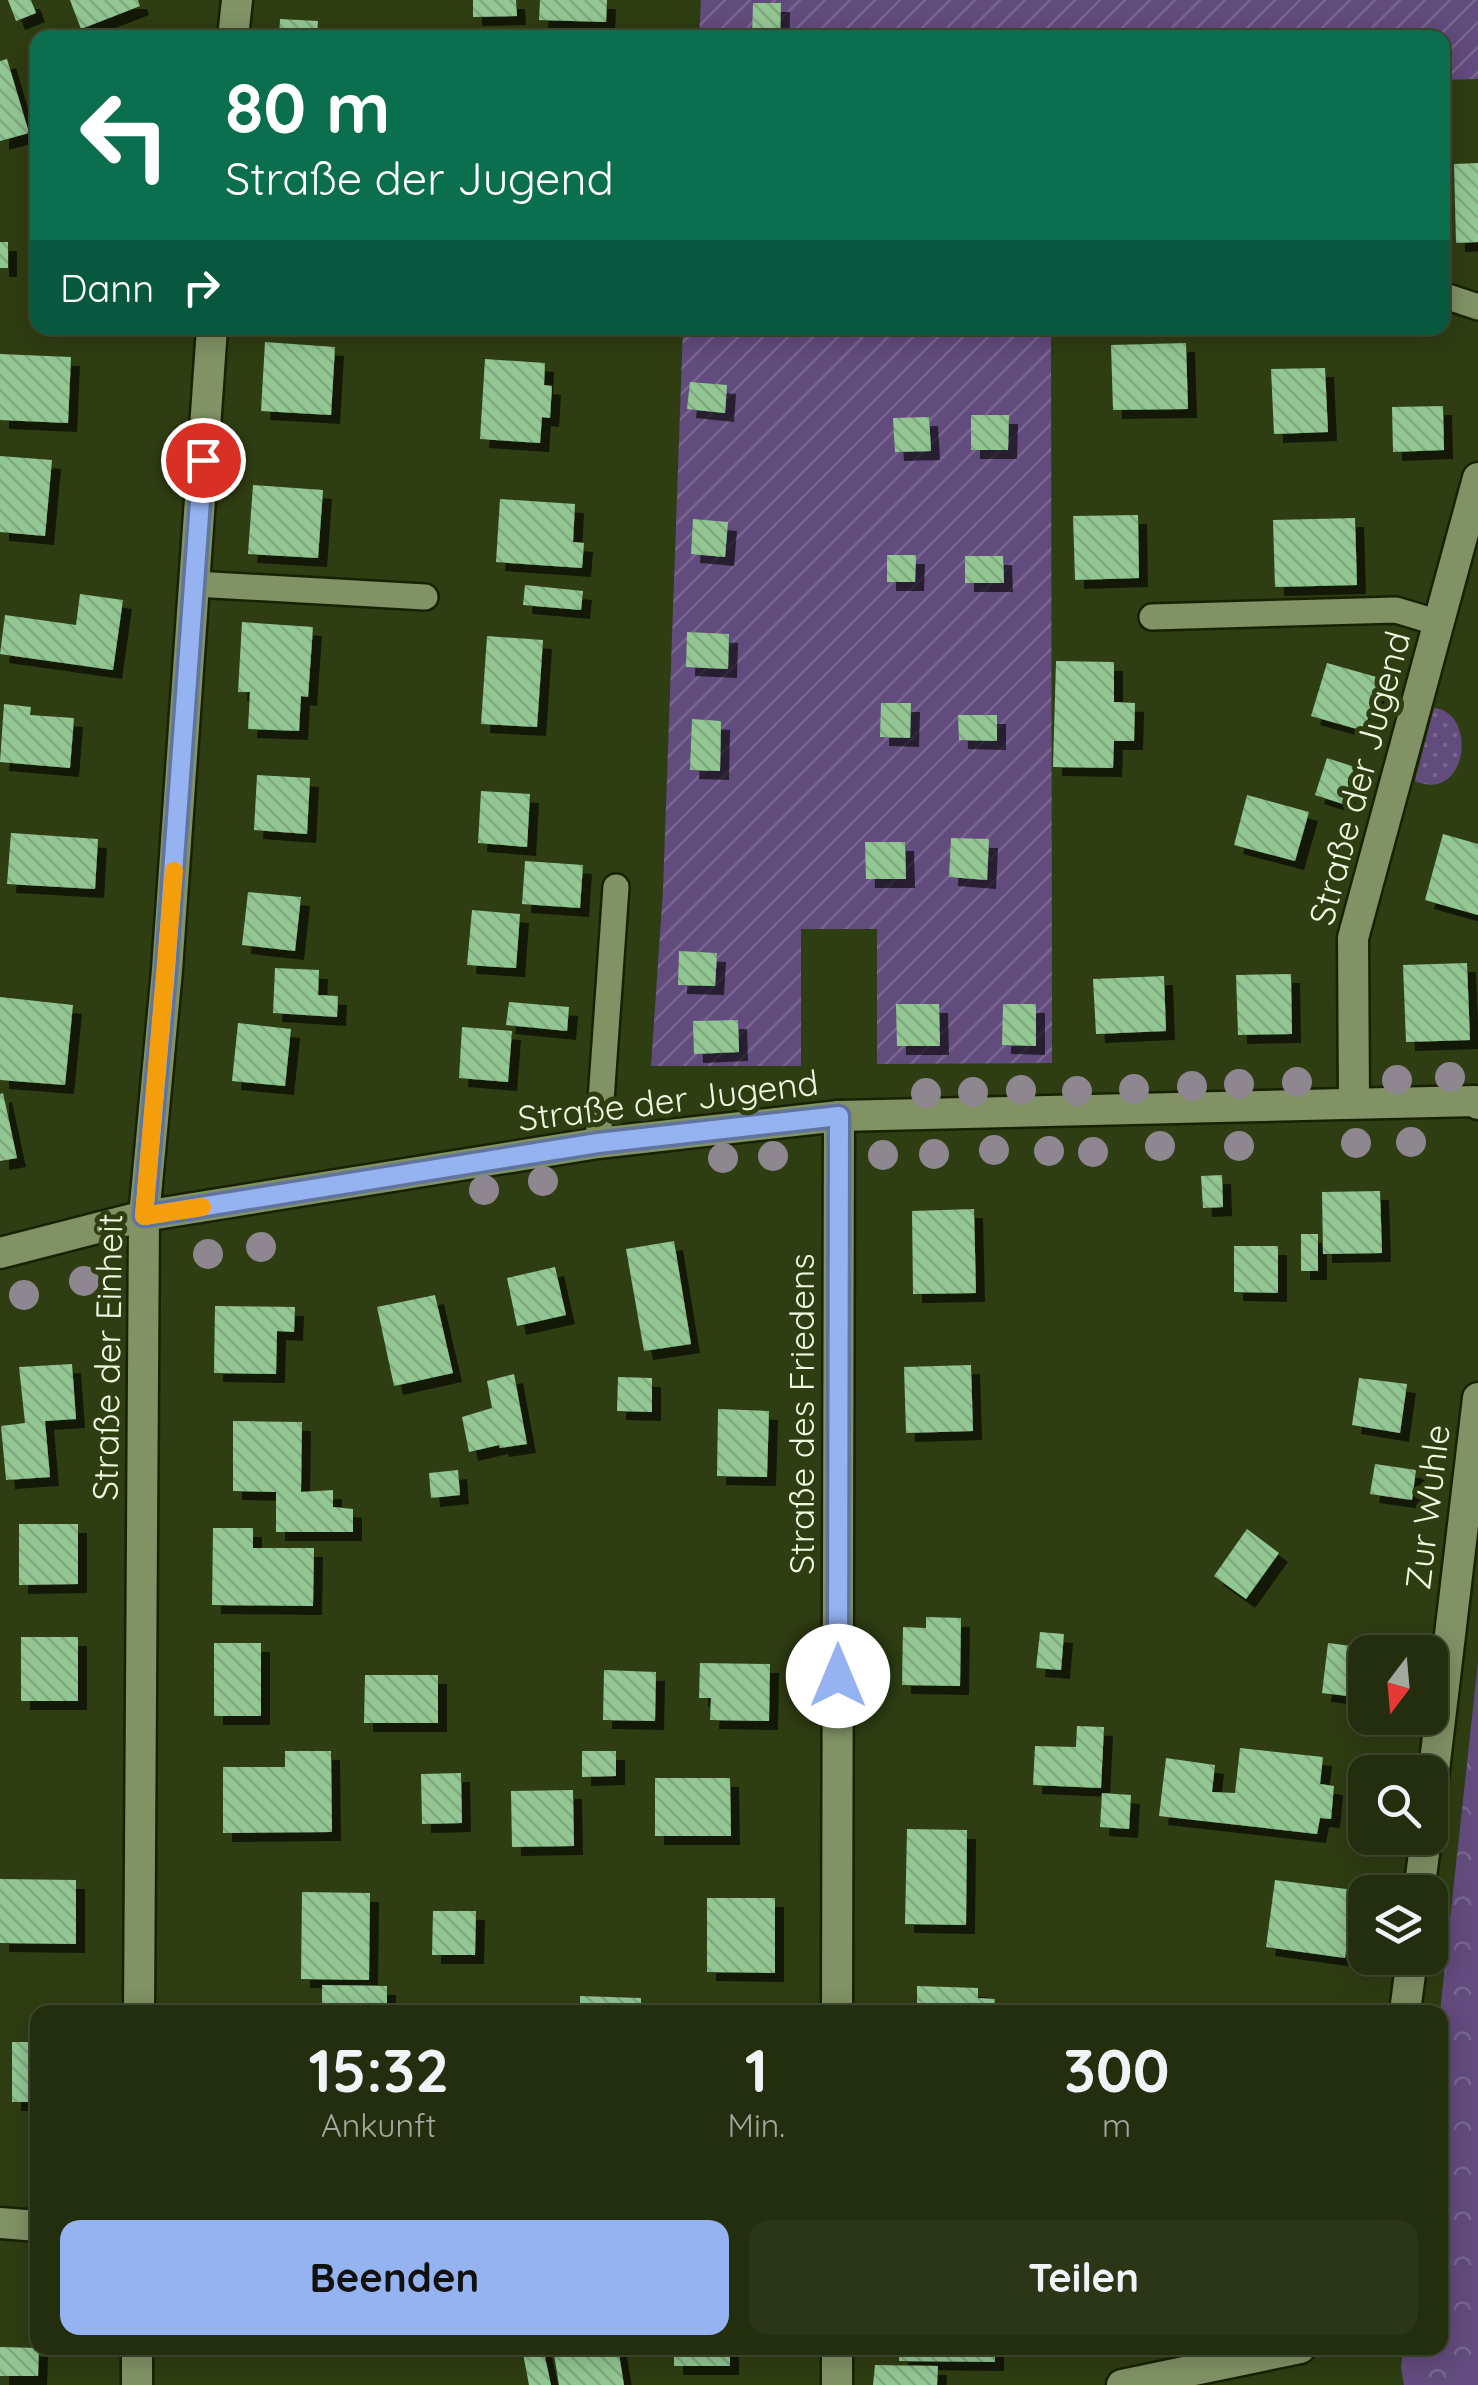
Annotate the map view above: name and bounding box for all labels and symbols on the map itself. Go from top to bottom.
pin [161,418,246,503]
street label: Straße der Jugend [1299,626,1419,930]
street label: Straße der Jugend [515,1060,821,1140]
street label: Straße der Einheit [82,1213,132,1501]
street label: Straße des Friedens [779,1253,823,1575]
street label: Zur Wuhle [1395,1422,1459,1592]
position arrow [786,1624,890,1728]
north arrow [1348,1635,1448,1735]

